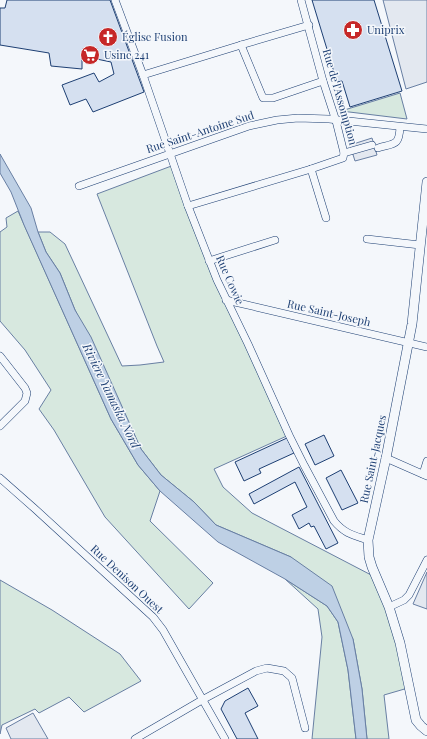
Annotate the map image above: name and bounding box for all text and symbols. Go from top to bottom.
pharmacy icon: Uniprix [342,19,364,41]
place label: Uniprix [367,22,405,37]
church icon: Église Fusion [97,26,119,48]
place label: Église Fusion [122,29,188,44]
supermarket icon: Usine 241 [79,44,101,66]
place label: Usine 241 [104,47,149,62]
street label: Rue de l'Assomption [320,47,362,147]
street label: Rue Saint-Antoine Sud [144,107,256,156]
street label: Rue Cowie [213,253,248,307]
street label: Rue Saint-Joseph [286,296,373,330]
water label: Rivière Yamaska Nord [79,340,144,451]
street label: Rue Saint-Jacques [356,413,389,504]
street label: Rue Denison Ouest [88,541,167,616]

